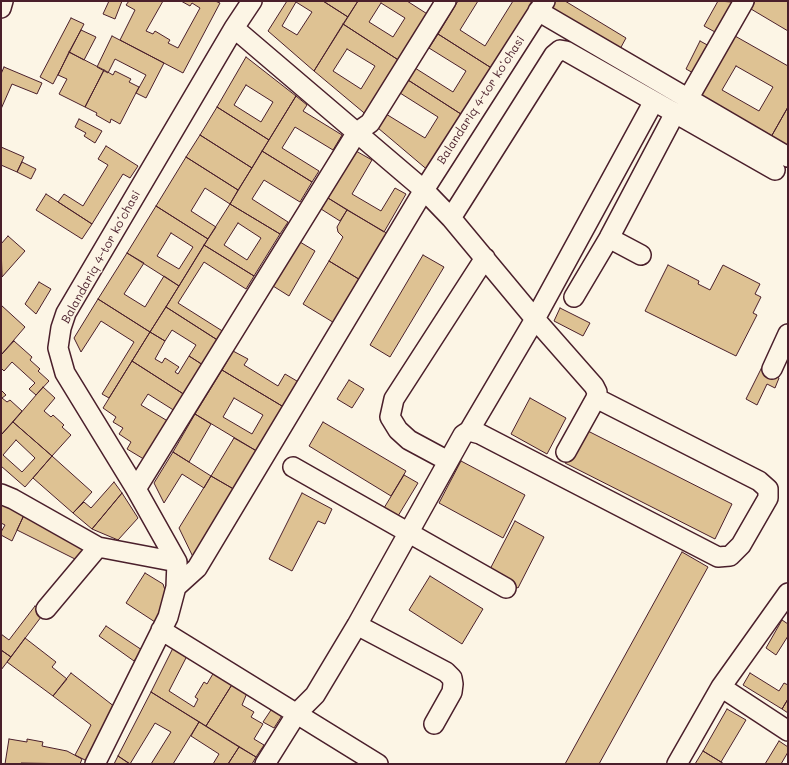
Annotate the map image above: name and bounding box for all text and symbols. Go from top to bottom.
street label: Balandariq 4-tor koʻchasi [434,33,528,167]
street label: Balandariq 4-tor koʻchasi [58,188,144,326]

